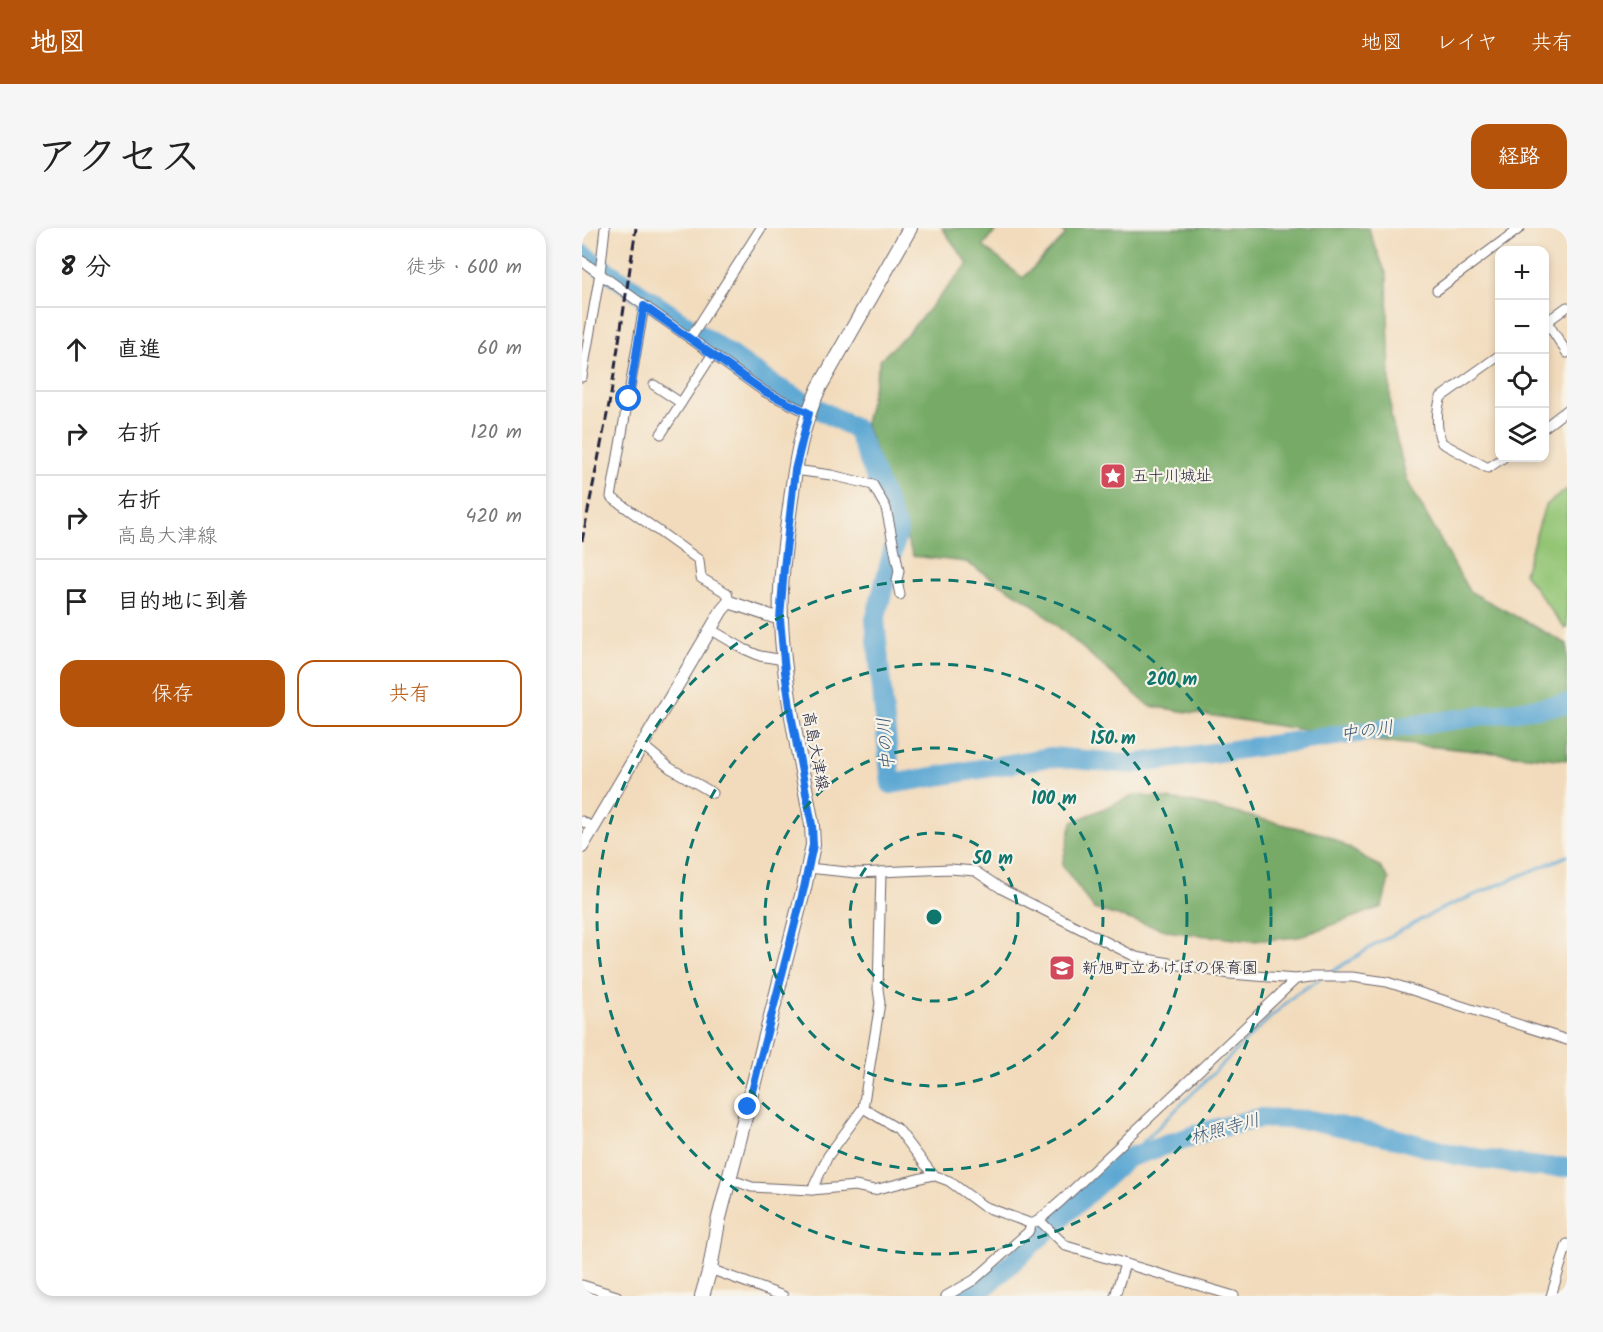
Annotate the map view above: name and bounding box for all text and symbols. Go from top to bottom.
text: 地図 [30,21,86,66]
text: 地図 [1361,27,1403,60]
text: レイヤ [1436,27,1498,60]
text: 共有 [1531,27,1573,60]
button: 経路 [1471,124,1567,189]
text: アクセス [36,125,201,192]
map controls [1495,246,1549,462]
button: + [1495,246,1549,300]
text: 8 分 [60,247,111,289]
text: 徒歩 · 600 m [406,252,522,284]
button: − [1495,300,1549,354]
icon: ahead [60,333,93,366]
text: 直進 [117,333,161,368]
text: 60 m [477,333,522,365]
button: locate [1495,354,1549,408]
route start [615,385,641,411]
button: layers [1495,408,1549,462]
icon: right [60,417,93,450]
text: 右折 [117,417,161,452]
text: 120 m [470,417,522,449]
place icon: 五十川城址 [1098,461,1128,491]
place label: 五十川城址 [1132,464,1212,489]
text: 右折 [117,484,161,519]
icon: right [60,501,93,534]
text: 420 m [465,501,522,533]
text: 高島大津線 [117,521,217,553]
icon: arrive [60,585,93,618]
text: 目的地に到着 [117,585,249,620]
button: 保存 [60,660,285,727]
button: 共有 [297,660,522,727]
text: 200 m [1147,666,1198,695]
street label: 高島大津線 [795,709,835,793]
water label: 中の川 [1338,714,1396,750]
water label: 中の川 [870,716,904,772]
text: 150 m [1090,725,1136,754]
text: 100 m [1031,785,1077,814]
text: 50 m [972,845,1013,874]
centre of rings [924,907,944,927]
school or university icon: 新旭町立あけぼの保育園 [1047,953,1077,983]
place label: 新旭町立あけぼの保育園 [1082,956,1258,981]
route end [734,1093,760,1119]
water label: 林照寺川 [1186,1107,1264,1153]

